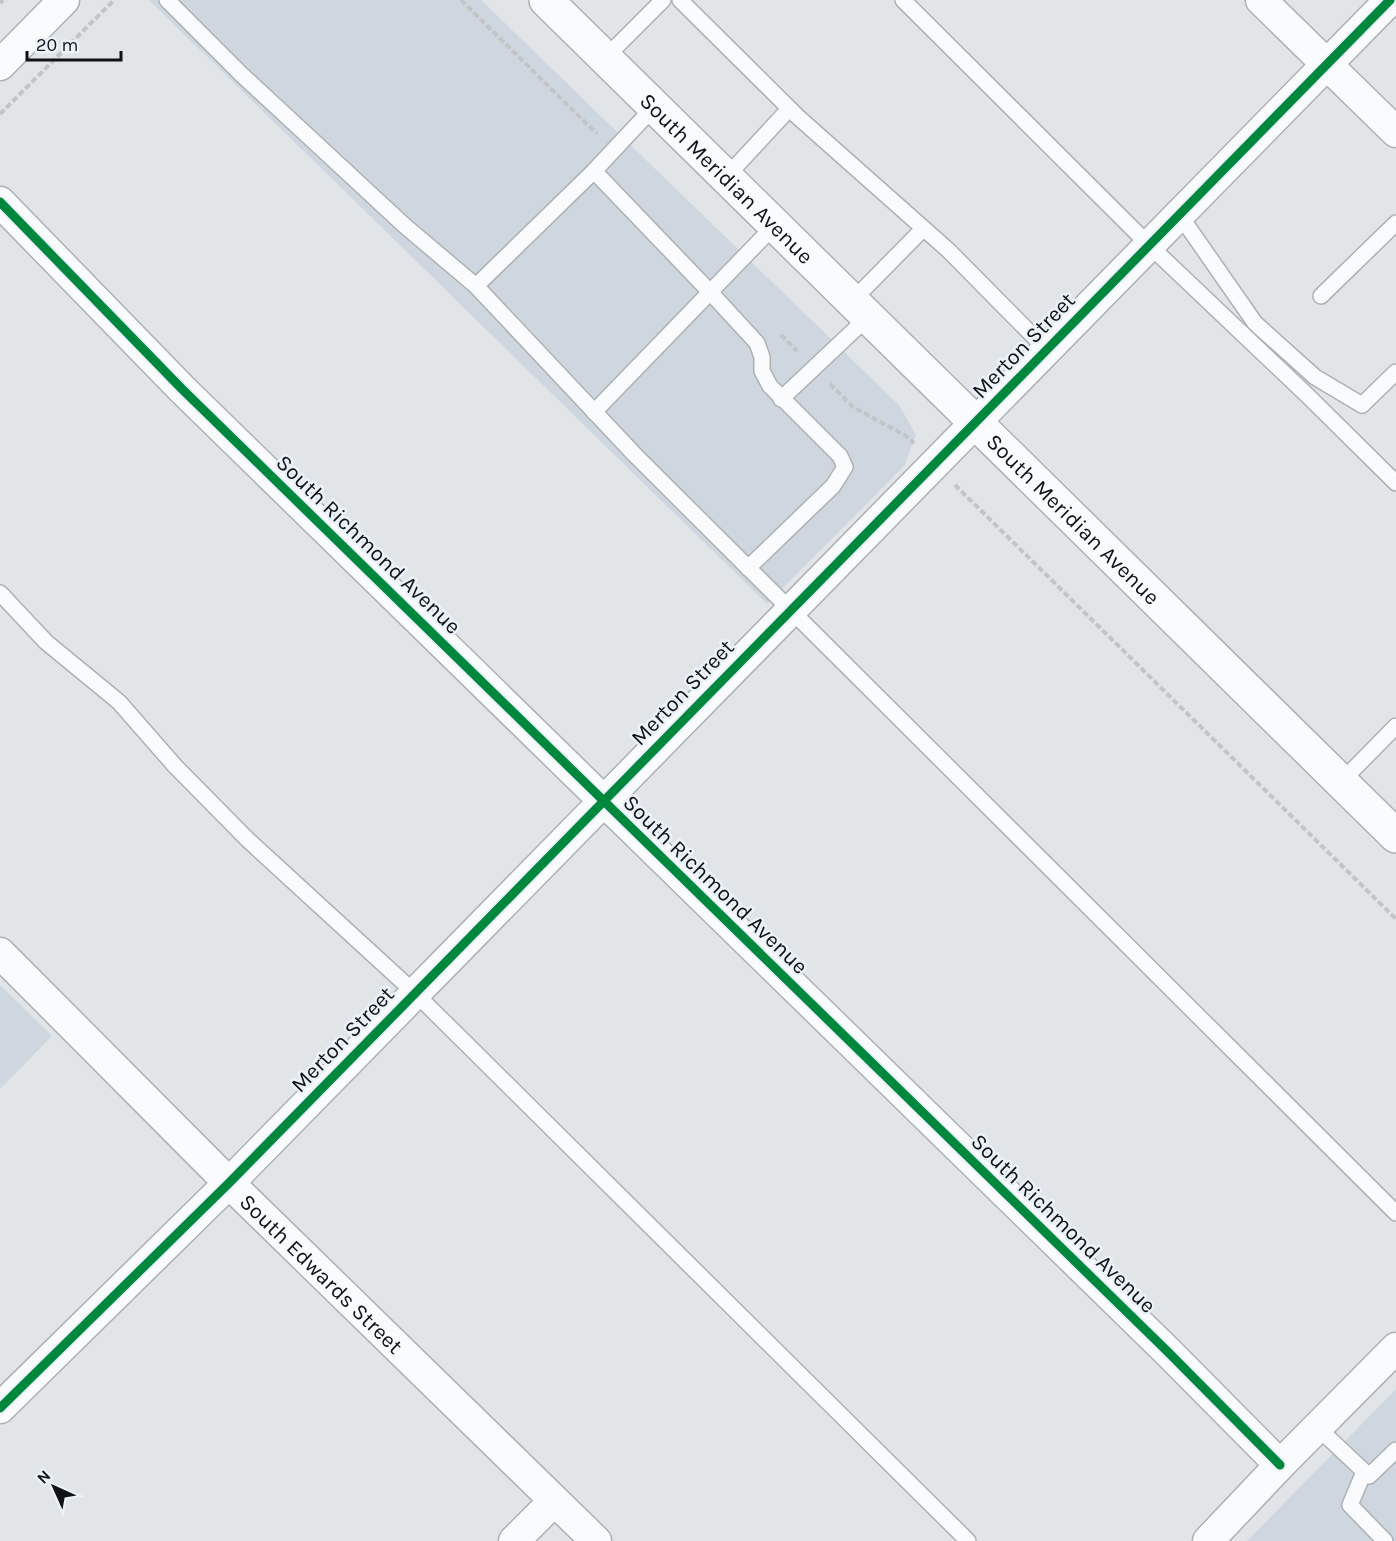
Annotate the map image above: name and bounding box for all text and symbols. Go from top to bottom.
scale bar [27,24,122,62]
text: 20 m [36,34,78,56]
street label: South Meridian Avenue [634,88,818,270]
street label: Merton Street [967,287,1081,404]
street label: South Meridian Avenue [981,429,1165,610]
street label: South Richmond Avenue [271,450,466,640]
street label: Merton Street [626,634,740,751]
street label: South Richmond Avenue [618,790,813,980]
street label: Merton Street [286,981,400,1098]
street label: South Richmond Avenue [966,1129,1161,1319]
street label: South Edwards Street [234,1189,408,1359]
north arrow [24,1457,84,1517]
text: N [33,1466,55,1488]

